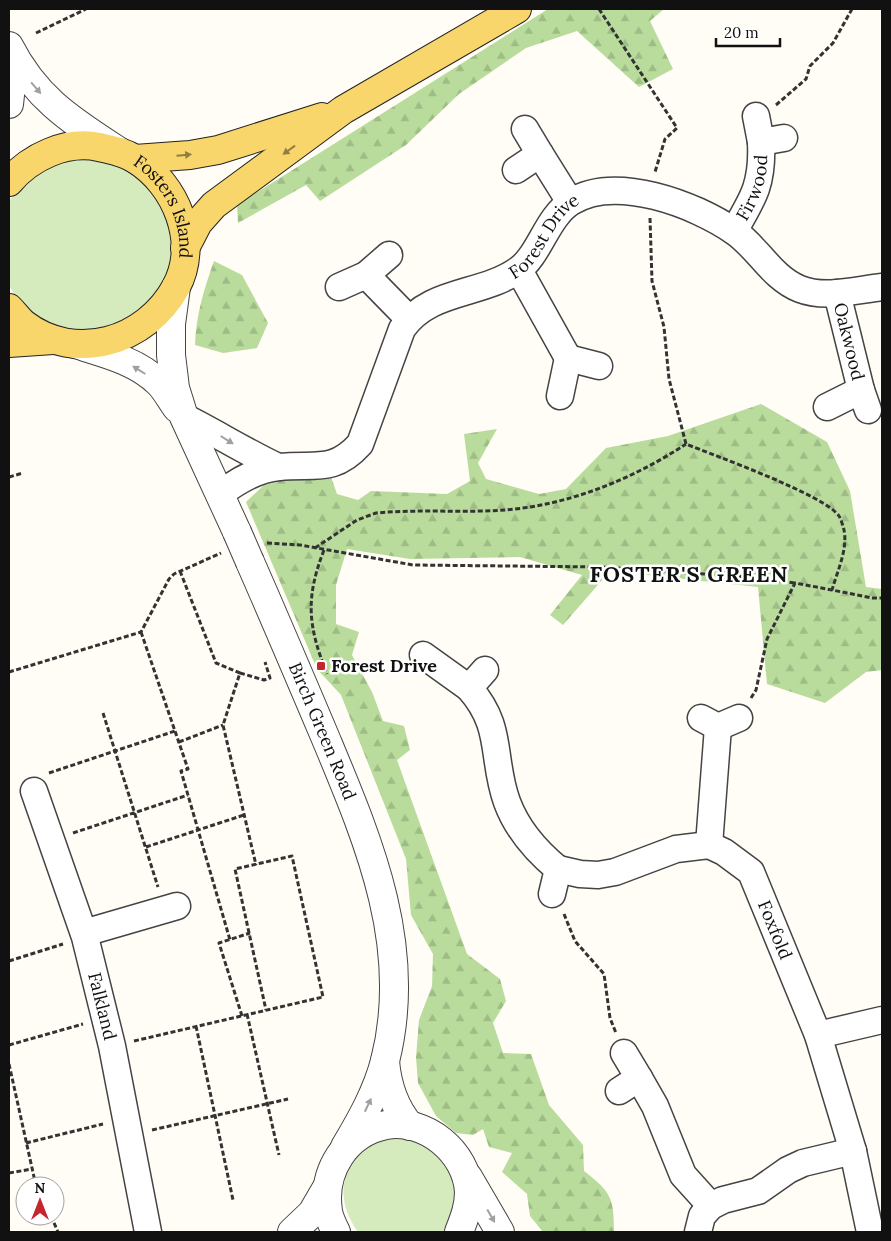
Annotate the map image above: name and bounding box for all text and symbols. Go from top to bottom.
scale bar [716,15,780,47]
text: 20 m [724,23,759,42]
one-way arrow [30,81,41,94]
one-way arrow [283,144,296,155]
street label: Fosters Island [129,149,198,259]
one-way arrow [176,151,192,159]
street label: Firwood [731,154,772,225]
street label: Forest Drive [504,188,583,284]
street label: Oakwood [829,300,870,383]
one-way arrow [133,365,146,374]
one-way arrow [220,435,234,445]
district label: FOSTER'S GREEN [590,560,788,588]
place label: Forest Drive [331,654,437,677]
street label: Birch Green Road [284,659,362,803]
marker: Forest Drive [315,660,327,672]
street label: Foxfold [753,897,798,963]
street label: Falkland [83,970,122,1043]
one-way arrow [364,1098,372,1112]
north arrow [15,1176,65,1226]
text: N [35,1179,46,1197]
one-way arrow [486,1209,495,1222]

